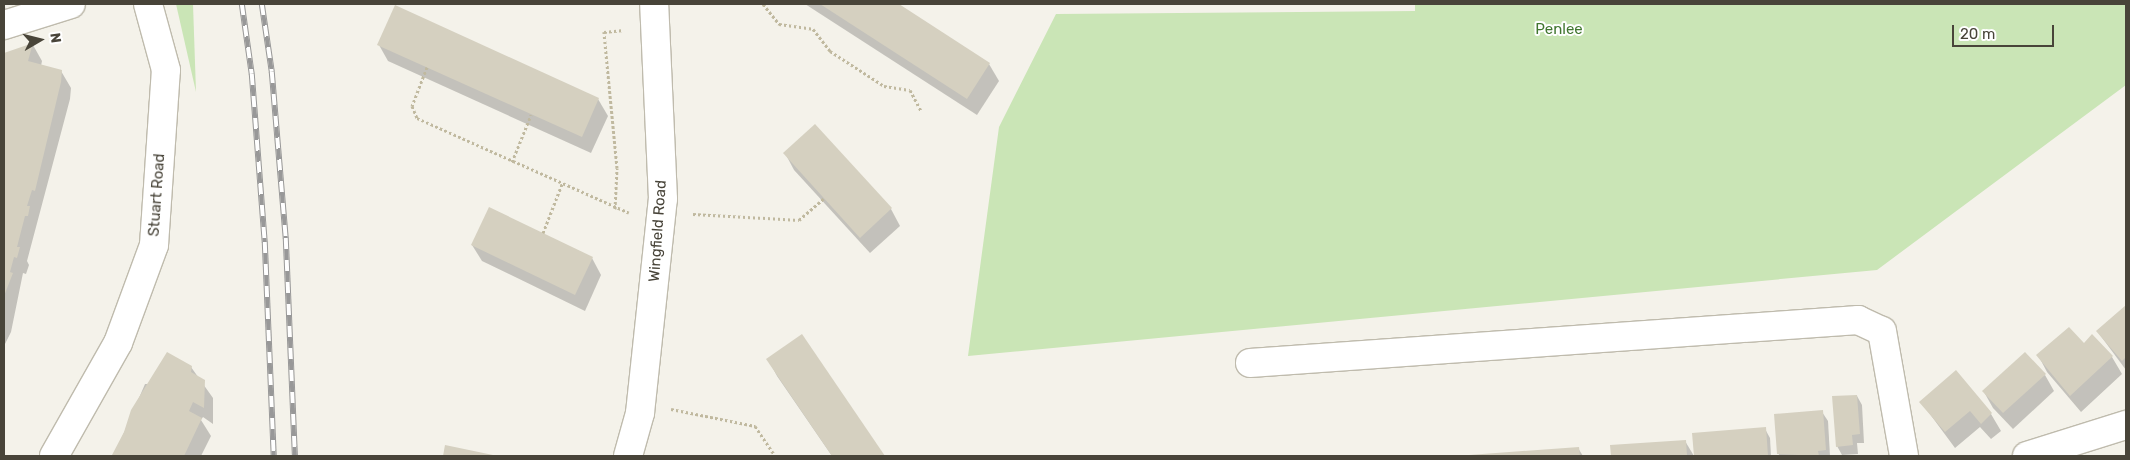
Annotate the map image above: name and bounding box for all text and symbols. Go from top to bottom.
north arrow [15,15,65,65]
scale bar [1955,15,2058,47]
park label: Penlee [1535,21,1583,39]
text: 20 m [1960,25,1995,43]
text: N [46,32,64,44]
street label: Stuart Road [145,153,169,237]
street label: Wingfield Road [645,179,671,283]

